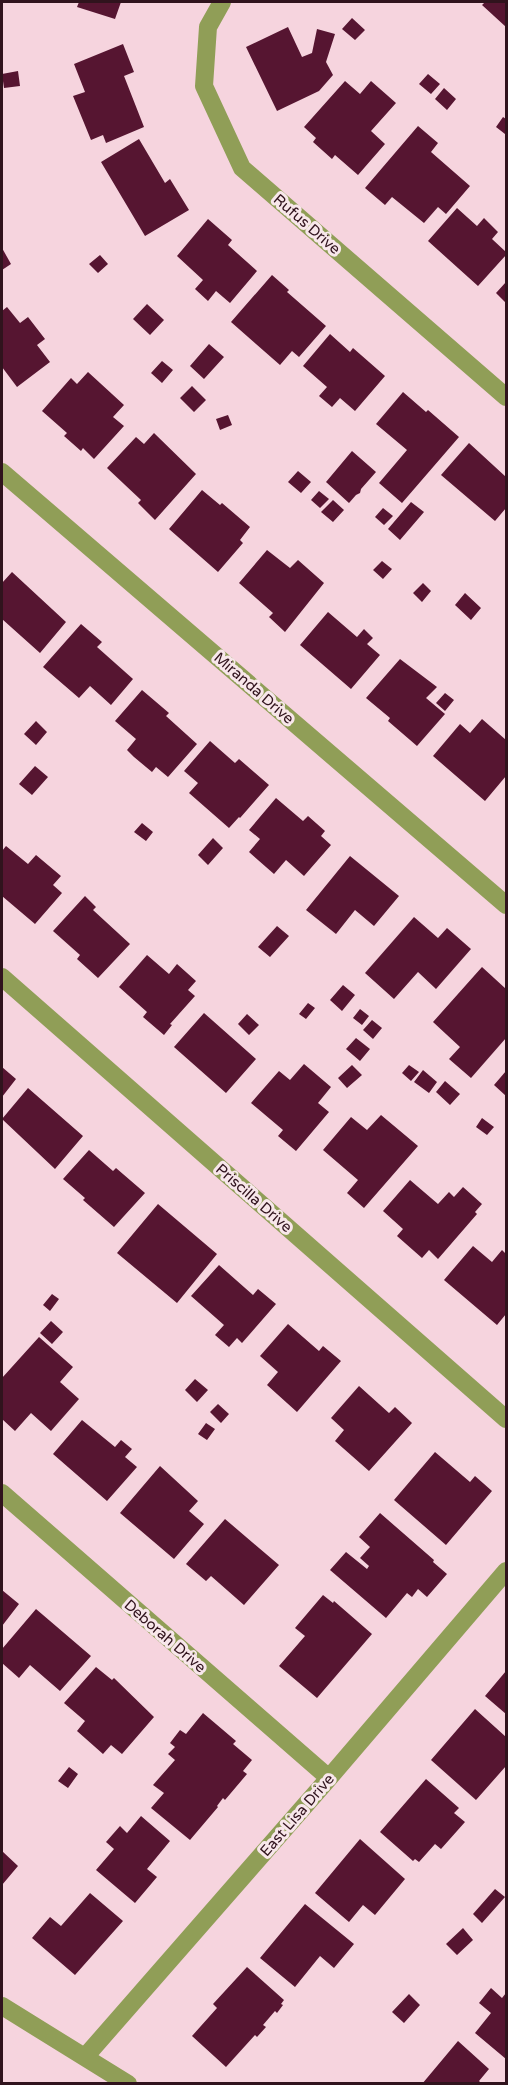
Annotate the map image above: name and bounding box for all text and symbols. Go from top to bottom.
street label: Rufus Drive [270,190,344,258]
street label: Miranda Drive [210,648,298,728]
street label: Priscilla Drive [212,1160,296,1236]
street label: Deborah Drive [121,1596,209,1676]
street label: East Lisa Drive [256,1770,338,1860]

